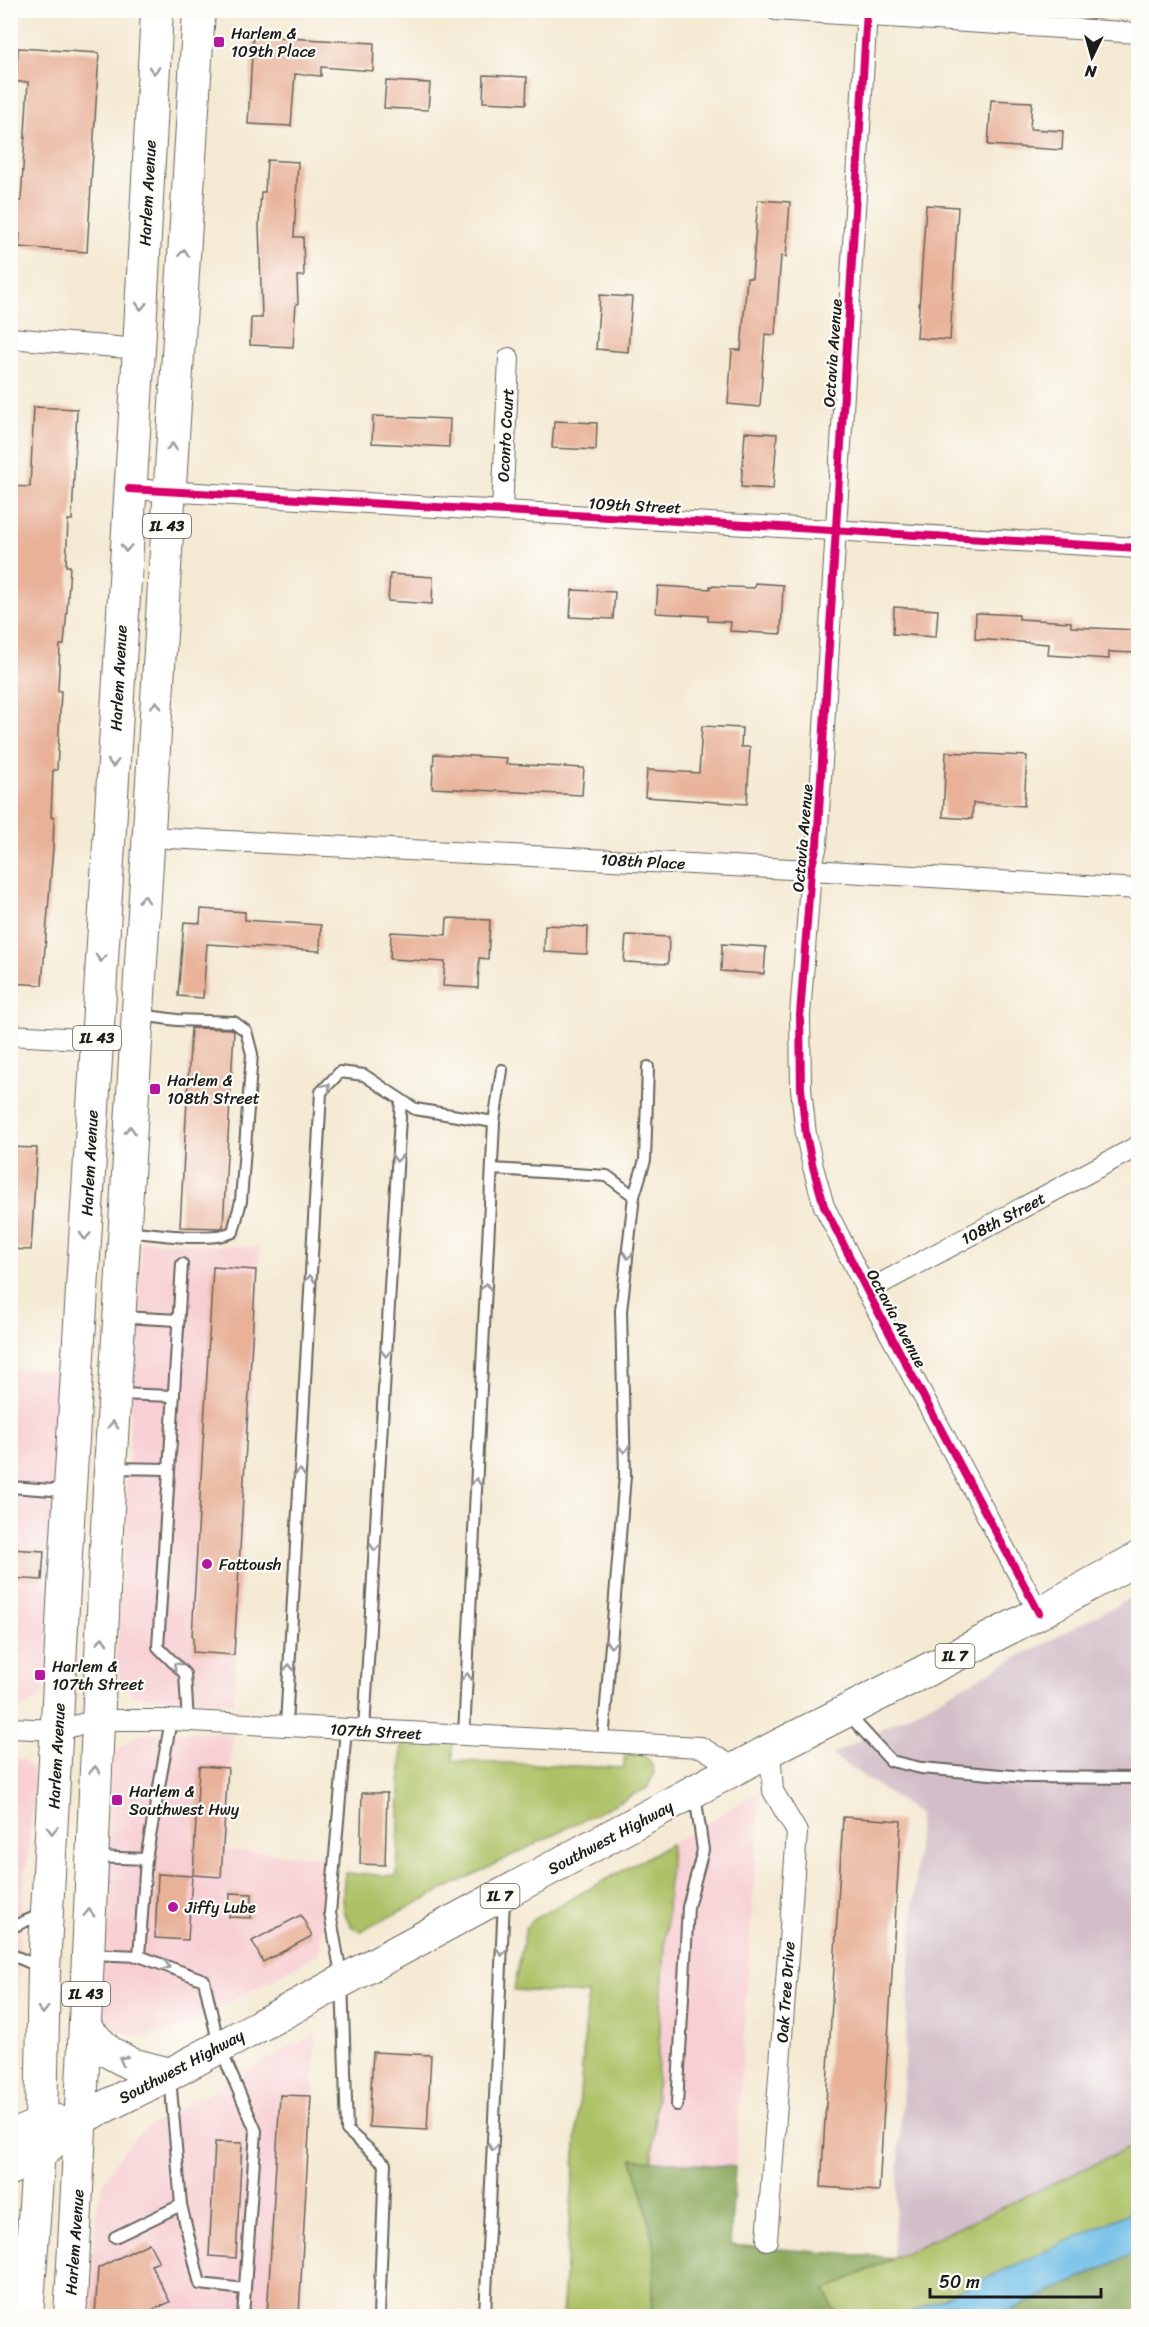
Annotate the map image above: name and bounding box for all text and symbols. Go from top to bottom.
place label: Harlem & 109th Place [231,19,316,66]
north arrow [1062,27,1122,87]
marker: Harlem & 109th Place [212,35,226,49]
text: N [1083,56,1099,86]
one-way arrow [147,65,160,74]
street label: Harlem Avenue [130,139,165,247]
one-way arrow [177,248,190,257]
street label: Octavia Avenue [814,298,851,408]
one-way arrow [135,302,148,311]
street label: Oconto Court [489,387,522,483]
one-way arrow [165,443,178,452]
street label: 109th Street [588,489,682,522]
road number: IL 43 [143,514,191,538]
one-way arrow [119,543,132,552]
street label: Harlem Avenue [101,624,136,732]
one-way arrow [149,700,162,709]
one-way arrow [106,759,119,768]
street label: Octavia Avenue [783,782,822,893]
street label: 108th Place [600,845,686,878]
one-way arrow [137,895,150,904]
one-way arrow [95,953,108,962]
road number: IL 43 [73,1026,121,1050]
place label: Harlem & 108th Street [167,1066,260,1113]
marker: Harlem & 108th Street [148,1082,162,1096]
one-way arrow [320,1082,331,1093]
street label: Harlem Avenue [72,1109,107,1217]
one-way arrow [124,1125,137,1134]
one-way arrow [391,1154,404,1163]
street label: 108th Street [956,1184,1051,1253]
one-way arrow [79,1232,92,1241]
one-way arrow [622,1250,635,1259]
street label: Octavia Avenue [858,1264,935,1373]
one-way arrow [303,1274,316,1283]
one-way arrow [479,1283,492,1292]
one-way arrow [380,1348,393,1357]
one-way arrow [107,1421,120,1430]
one-way arrow [618,1445,630,1454]
one-way arrow [293,1469,306,1478]
one-way arrow [470,1477,483,1486]
one-way arrow [368,1543,381,1552]
place label: Fattoush [219,1550,281,1579]
marker: Fattoush [200,1557,214,1571]
one-way arrow [95,1636,108,1645]
one-way arrow [605,1639,618,1648]
road number: IL 7 [936,1644,974,1668]
place label: Harlem & 107th Street [52,1652,144,1699]
one-way arrow [174,1663,185,1674]
one-way arrow [283,1663,296,1672]
marker: Harlem & 107th Street [33,1668,47,1682]
one-way arrow [460,1672,473,1681]
street label: Harlem Avenue [39,1702,74,1810]
street label: 107th Street [329,1715,423,1748]
one-way arrow [89,1766,102,1775]
place label: Harlem & Southwest Hwy [129,1777,240,1824]
street label: Southwest Highway [542,1792,679,1883]
marker: Harlem & Southwest Hwy [110,1793,124,1807]
one-way arrow [46,1826,59,1835]
road number: IL 7 [480,1884,520,1908]
place label: Jiffy Lube [184,1893,256,1922]
marker: Jiffy Lube [166,1900,180,1914]
one-way arrow [83,1908,96,1917]
street label: Oak Tree Drive [767,1940,803,2044]
one-way arrow [495,1947,508,1956]
one-way arrow [160,1958,170,1971]
road number: IL 43 [62,1982,110,2006]
one-way arrow [37,2006,49,2015]
street label: Southwest Highway [113,2021,250,2112]
one-way arrow [118,2056,129,2067]
one-way arrow [486,2142,499,2151]
street label: Harlem Avenue [56,2188,93,2296]
scale bar [930,2261,1101,2299]
text: 50 m [939,2266,980,2298]

